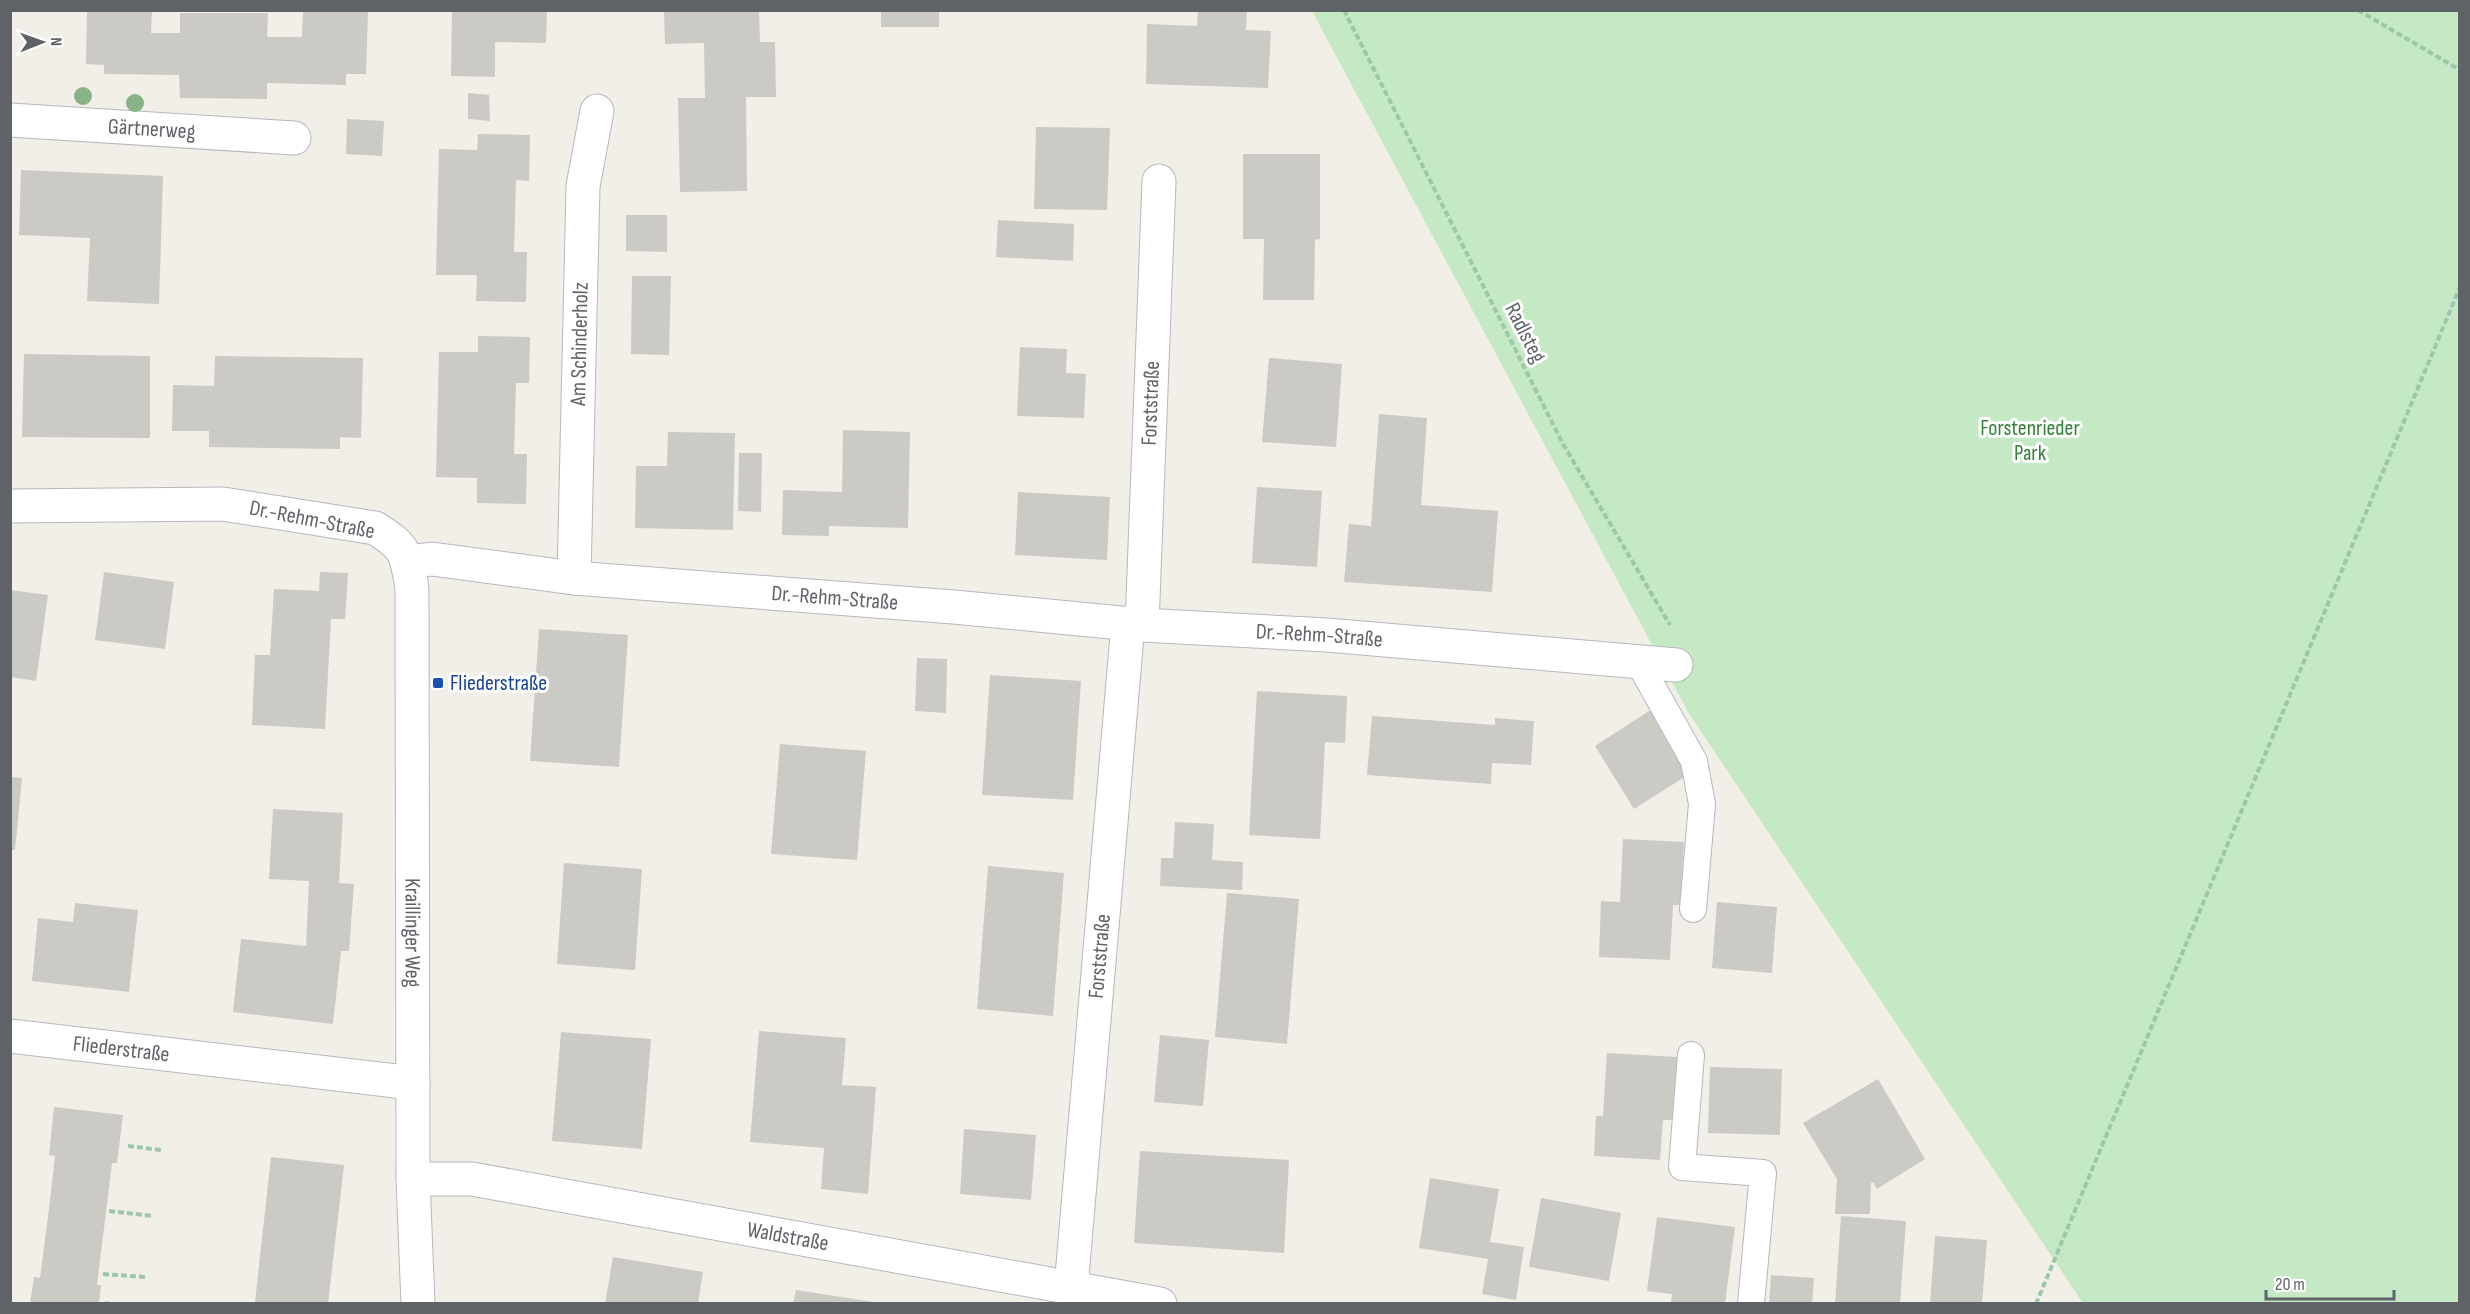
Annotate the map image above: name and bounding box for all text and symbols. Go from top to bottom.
north arrow [12,12,72,72]
text: N [46,37,65,46]
street label: Gärtnerweg [107,113,196,145]
street label: Am Schinderholz [564,282,594,407]
street label: Radlsteg [1499,299,1552,368]
street label: Forststraße [1135,360,1166,446]
park label: Forstenrieder Park [1980,415,2080,467]
street label: Dr.-Rehm-Straße [247,495,377,545]
street label: Dr.-Rehm-Straße [770,580,899,616]
street label: Dr.-Rehm-Straße [1255,618,1384,653]
place label: Fliederstraße [450,670,547,697]
marker: Fliederstraße [431,676,445,690]
street label: Kraillinger Weg [399,878,426,988]
street label: Forststraße [1082,913,1117,1000]
street label: Fliederstraße [71,1030,171,1068]
street label: Waldstraße [745,1216,831,1257]
scale bar [2266,1263,2394,1301]
text: 20 m [2275,1274,2305,1295]

